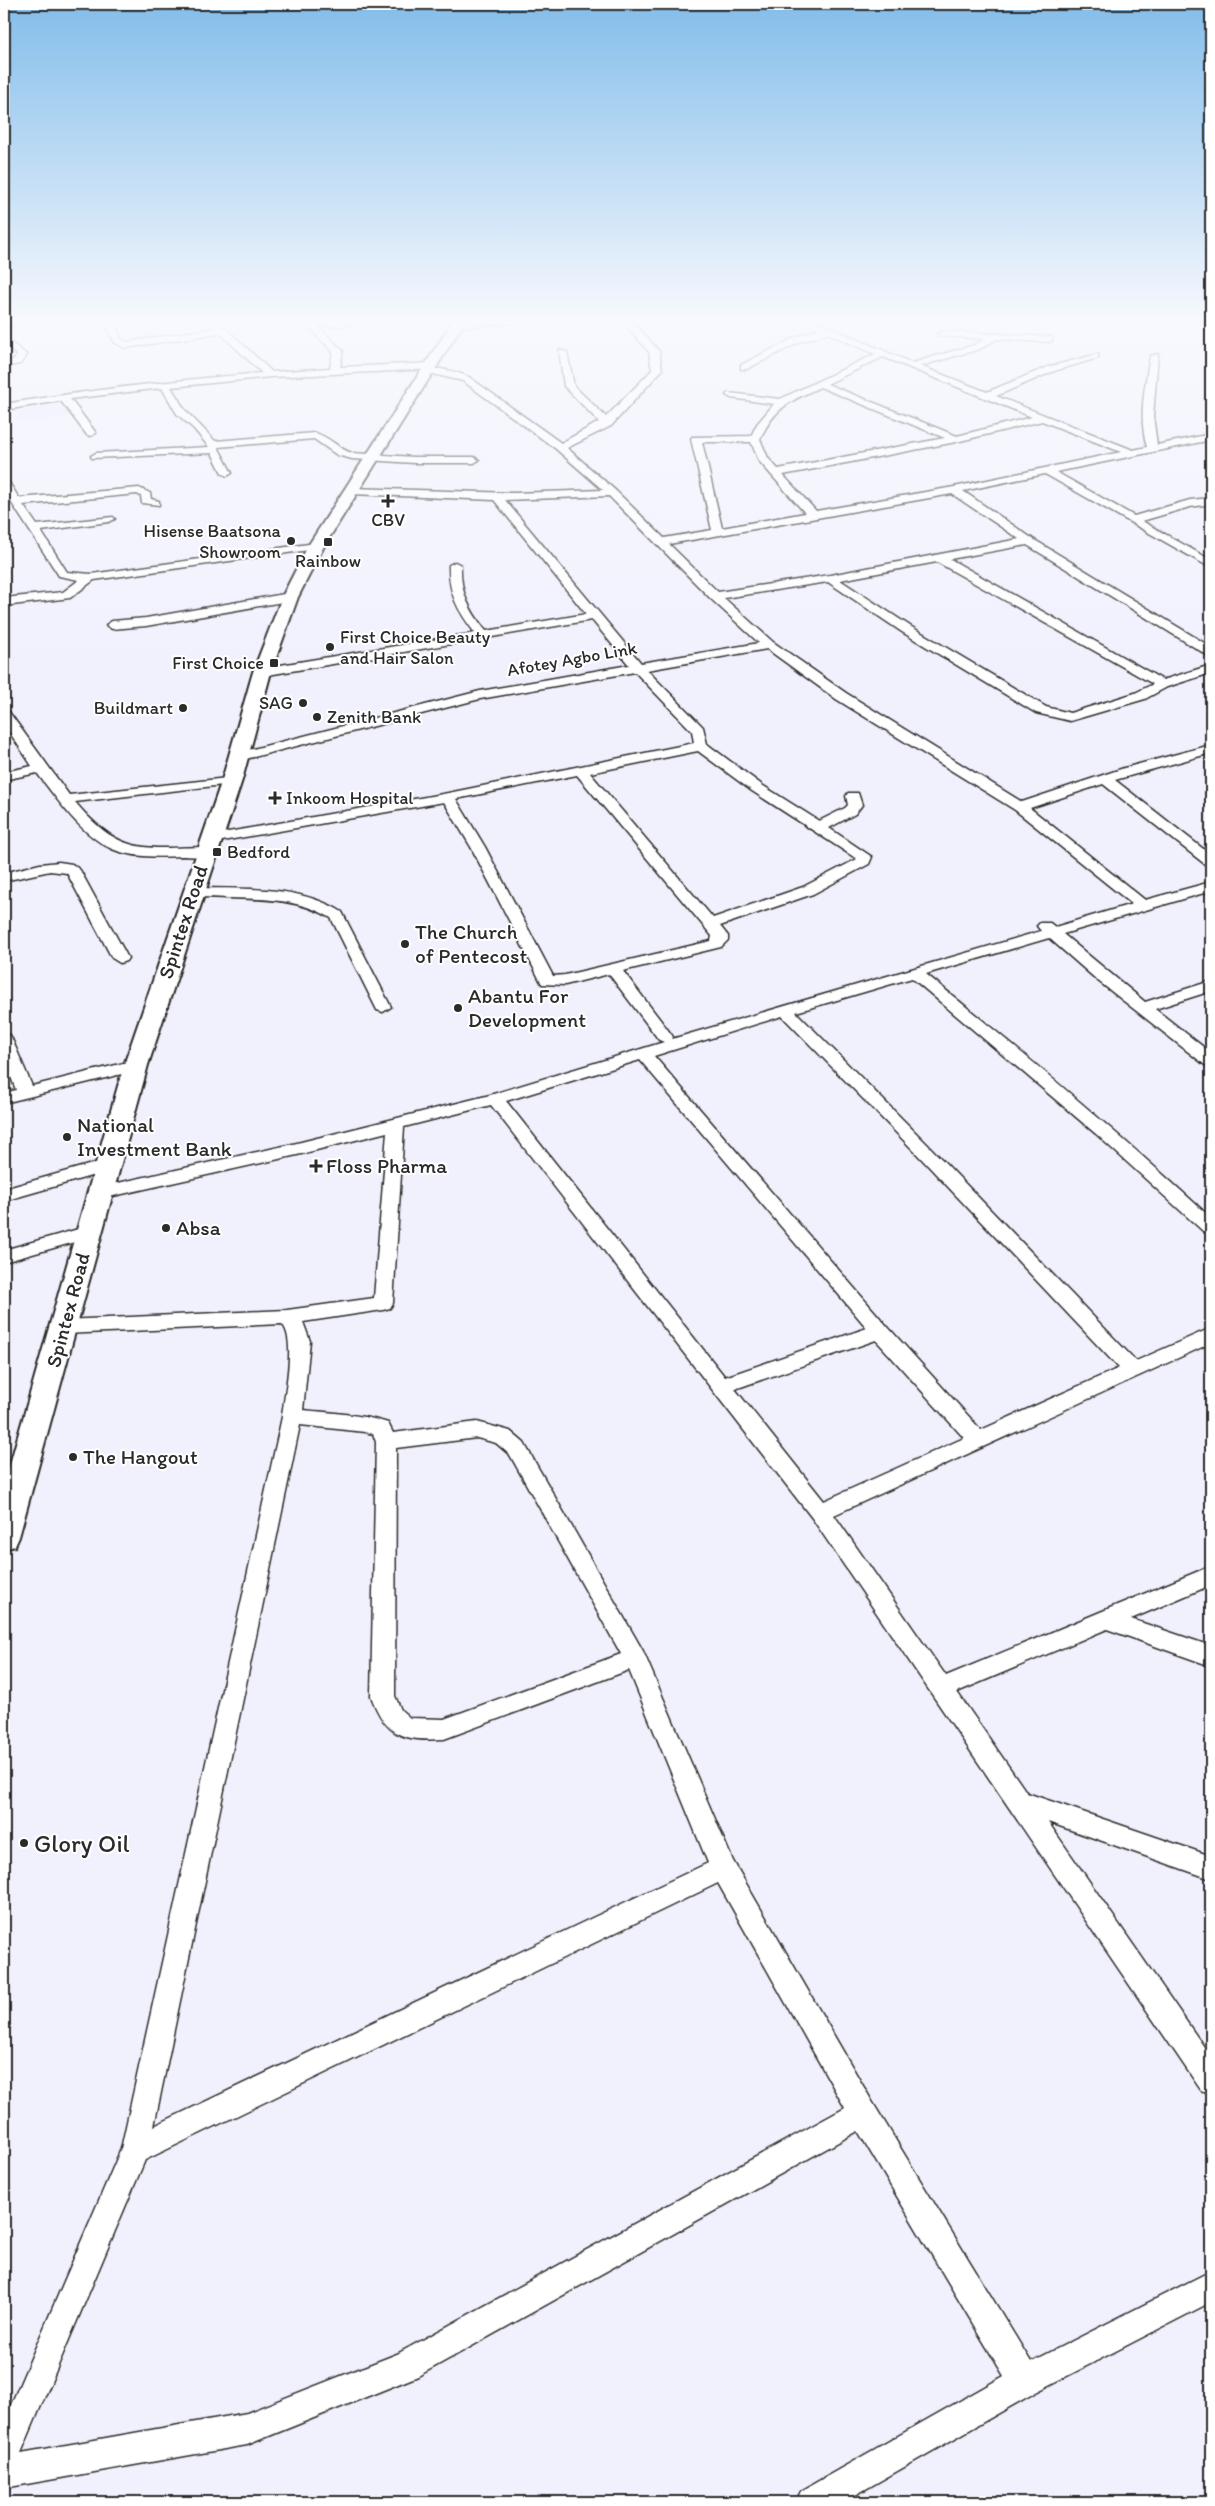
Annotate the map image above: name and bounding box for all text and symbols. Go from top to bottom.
marker: CBV [382,495,394,507]
place label: CBV [371,509,405,531]
place label: Hisense Baatsona Showroom [144,520,282,563]
marker: Hisense Baatsona Showroom [285,535,297,547]
marker: Rainbow [322,536,334,548]
place label: Rainbow [295,550,361,572]
place label: First Choice Beauty and Hair Salon [340,626,491,669]
street label: Afotey Agbo Link [505,637,639,681]
marker: First Choice Beauty and Hair Salon [324,641,336,653]
place label: First Choice [172,652,264,674]
marker: First Choice [268,657,280,669]
place label: SAG [259,692,293,714]
place label: Buildmart [94,697,173,719]
marker: SAG [297,697,309,709]
marker: Buildmart [177,702,189,714]
place label: Zenith Bank [327,706,421,728]
marker: Zenith Bank [311,711,323,723]
place label: Inkoom Hospital [286,787,413,809]
marker: Inkoom Hospital [268,791,282,805]
place label: Bedford [227,841,290,863]
marker: Bedford [211,846,223,858]
street label: Spintex Road [152,862,213,982]
place label: The Church of Pentecost [415,919,527,968]
marker: The Church of Pentecost [399,938,411,950]
place label: Abantu For Development [468,983,586,1032]
marker: Abantu For Development [452,1002,464,1014]
place label: National Investment Bank [77,1112,232,1161]
marker: National Investment Bank [61,1131,73,1143]
place label: Floss Pharma [326,1153,447,1178]
marker: Floss Pharma [310,1160,322,1172]
place label: Absa [176,1215,221,1240]
marker: Absa [160,1222,172,1234]
street label: Spintex Road [40,1250,95,1370]
place label: The Hangout [83,1444,198,1469]
marker: The Hangout [67,1451,79,1463]
place label: Glory Oil [34,1828,130,1858]
marker: Glory Oil [18,1837,30,1849]

